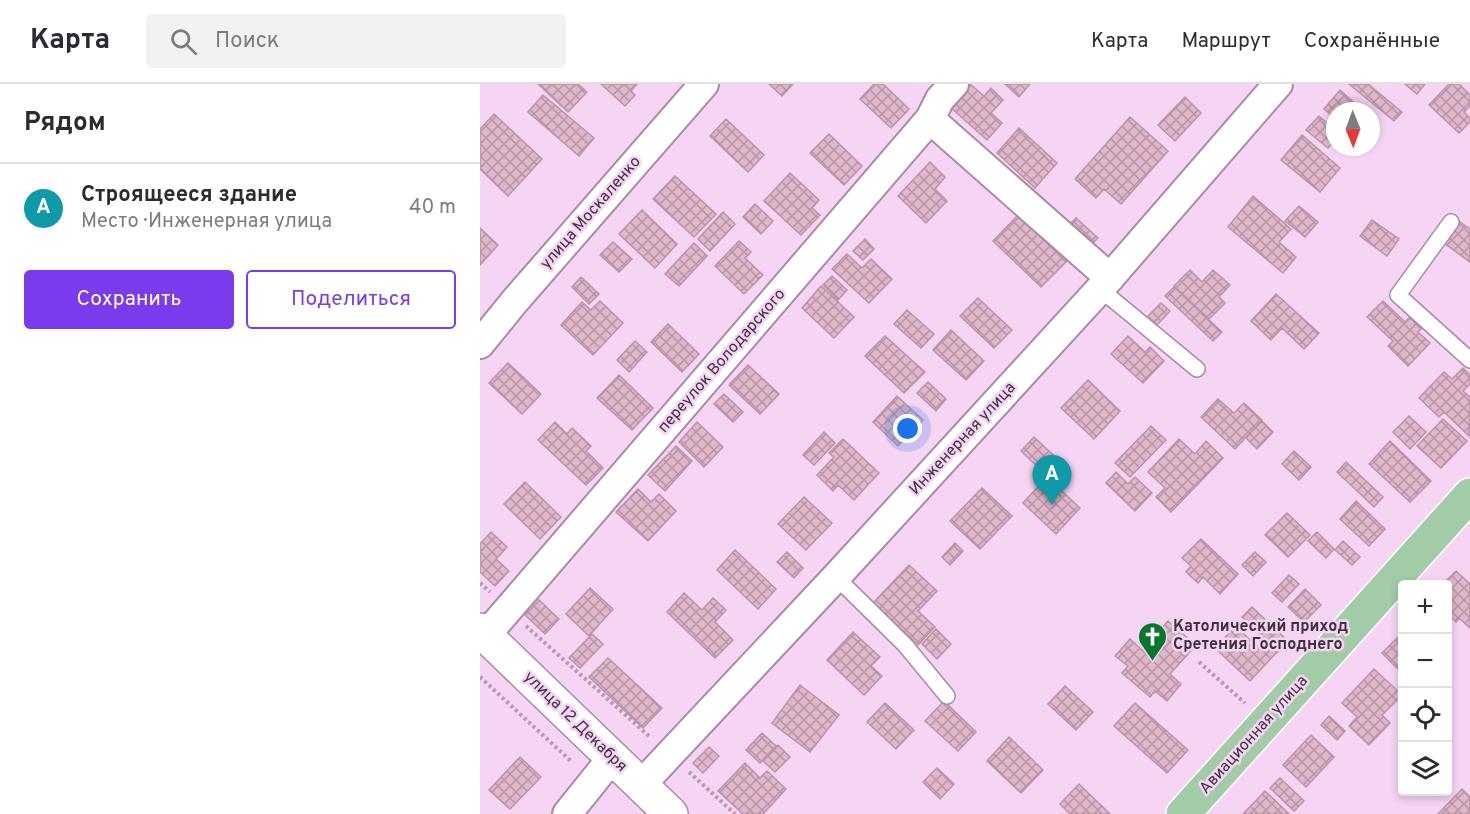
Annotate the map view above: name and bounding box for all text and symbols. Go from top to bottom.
search box [146,14,566,68]
text: Карта [30,23,110,59]
icon: search [167,25,200,58]
text: Поиск [215,28,279,55]
text: Карта [1091,28,1148,55]
text: Маршрут [1181,28,1271,55]
text: Сохранённые [1304,28,1440,55]
north arrow [1326,102,1380,156]
text: Рядом [24,107,106,140]
street label: улица Москаленко [536,152,646,274]
text: Строящееся здание [81,182,297,209]
text: A [36,195,51,221]
text: 40 m [409,195,456,221]
text: Место · Инженерная улица [81,209,332,235]
button: Сохранить [24,270,234,329]
button: Поделиться [246,270,456,329]
street label: переулок Володарского [654,285,790,437]
street label: Инженерная улица [906,378,1020,500]
your location [893,414,922,443]
pin: A [1032,456,1072,505]
map controls [1398,580,1452,796]
button: + [1398,580,1452,634]
place label: Католический приход Сретения Господнего [1173,617,1348,655]
church icon: Католический приход Сретения Господнего [1136,620,1168,662]
button: − [1398,634,1452,688]
street label: улица 12 Декабря [519,667,631,777]
street label: Авиационная улица [1195,672,1313,798]
button: locate [1398,688,1452,742]
button: layers [1398,742,1452,796]

